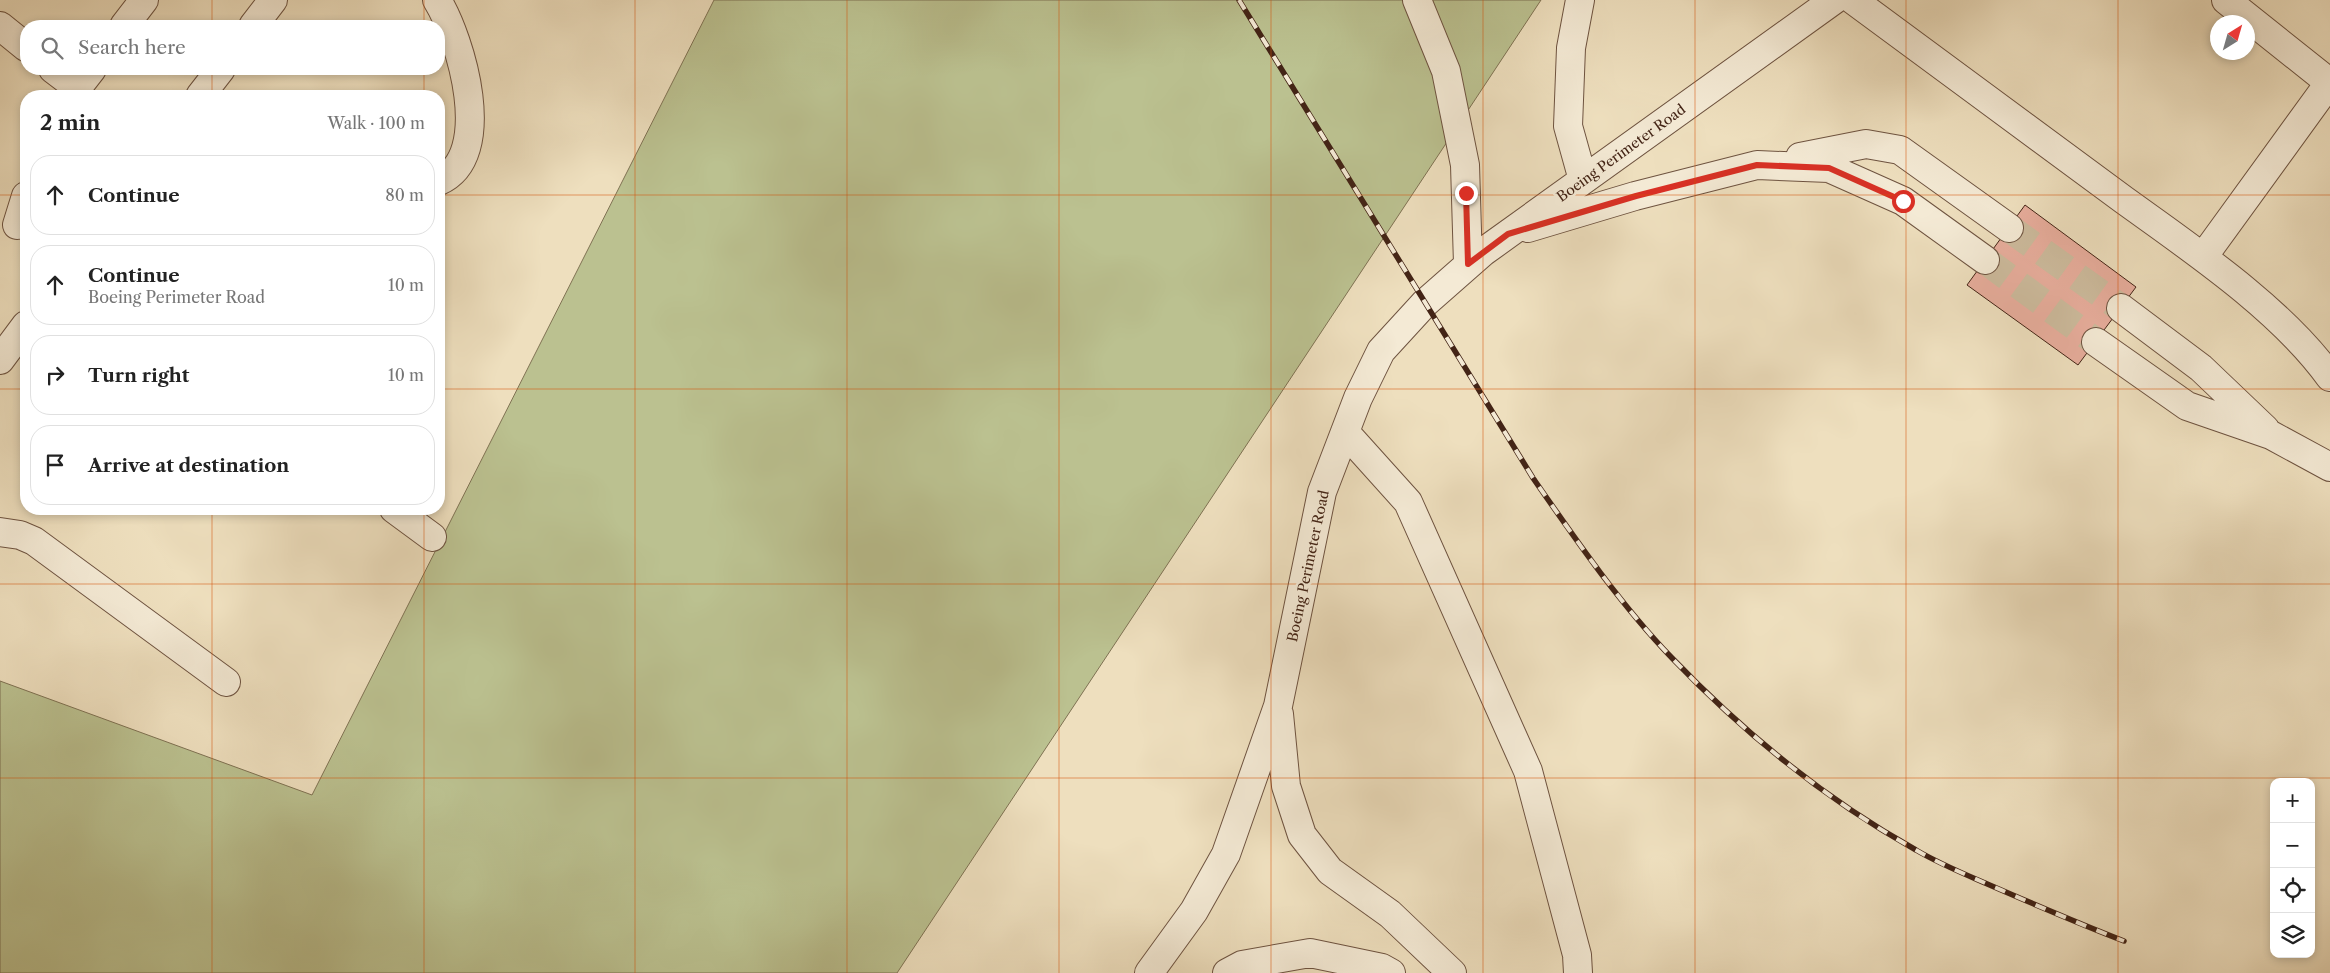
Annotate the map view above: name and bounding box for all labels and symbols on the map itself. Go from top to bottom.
north arrow [2210,15,2255,60]
street label: Boeing Perimeter Road [1553,100,1689,206]
route end [1455,182,1478,205]
route start [1892,190,1915,213]
street label: Boeing Perimeter Road [1283,488,1333,644]

